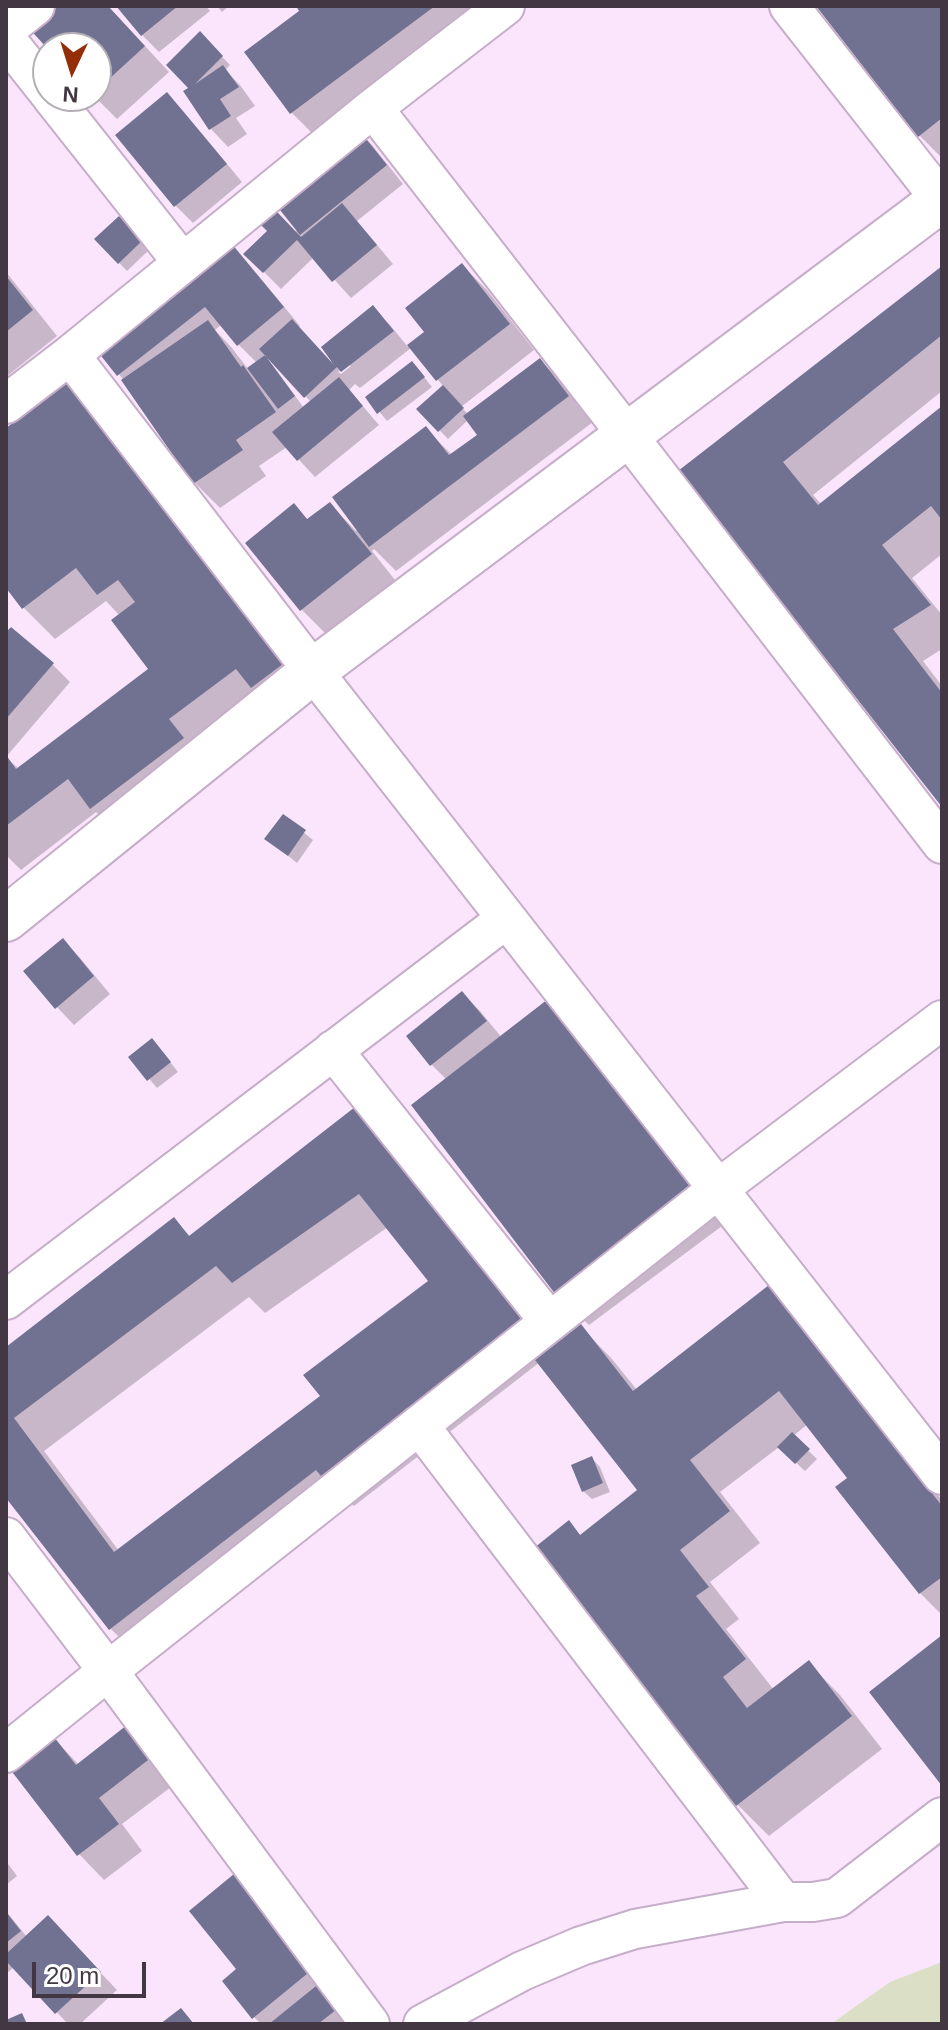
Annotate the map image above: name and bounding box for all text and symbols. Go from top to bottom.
north arrow [32,32,112,112]
text: N [62,81,79,107]
scale bar [36,1946,150,1996]
text: 20 m [46,1962,99,1989]

